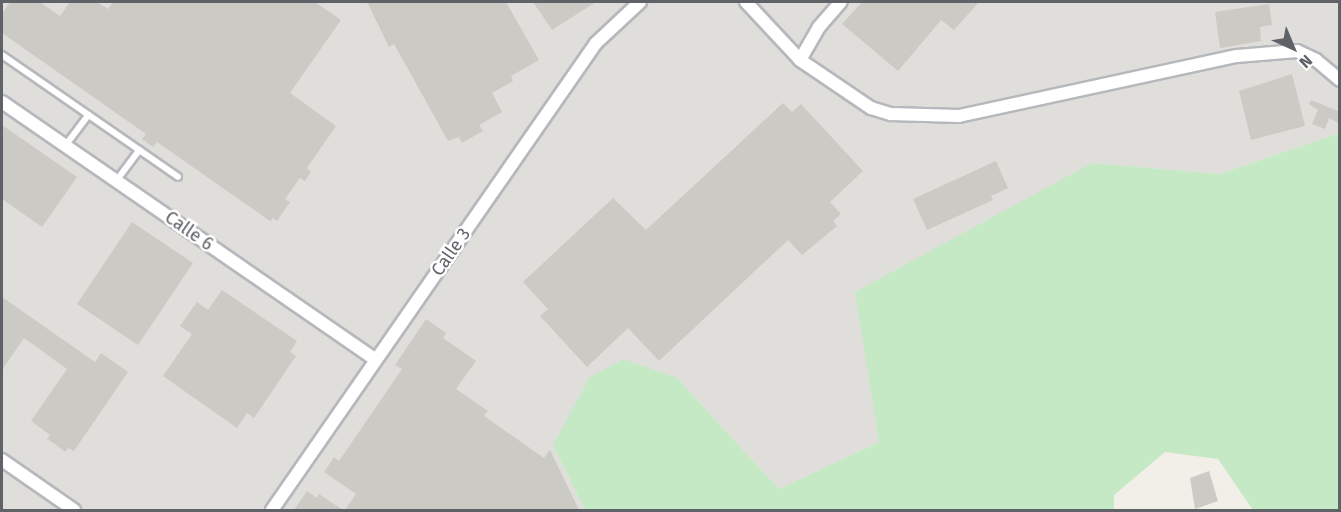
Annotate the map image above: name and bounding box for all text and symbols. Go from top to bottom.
north arrow [1263,18,1323,78]
text: N [1295,51,1316,72]
street label: Calle 6 [161,207,217,255]
street label: Calle 3 [427,224,475,280]

